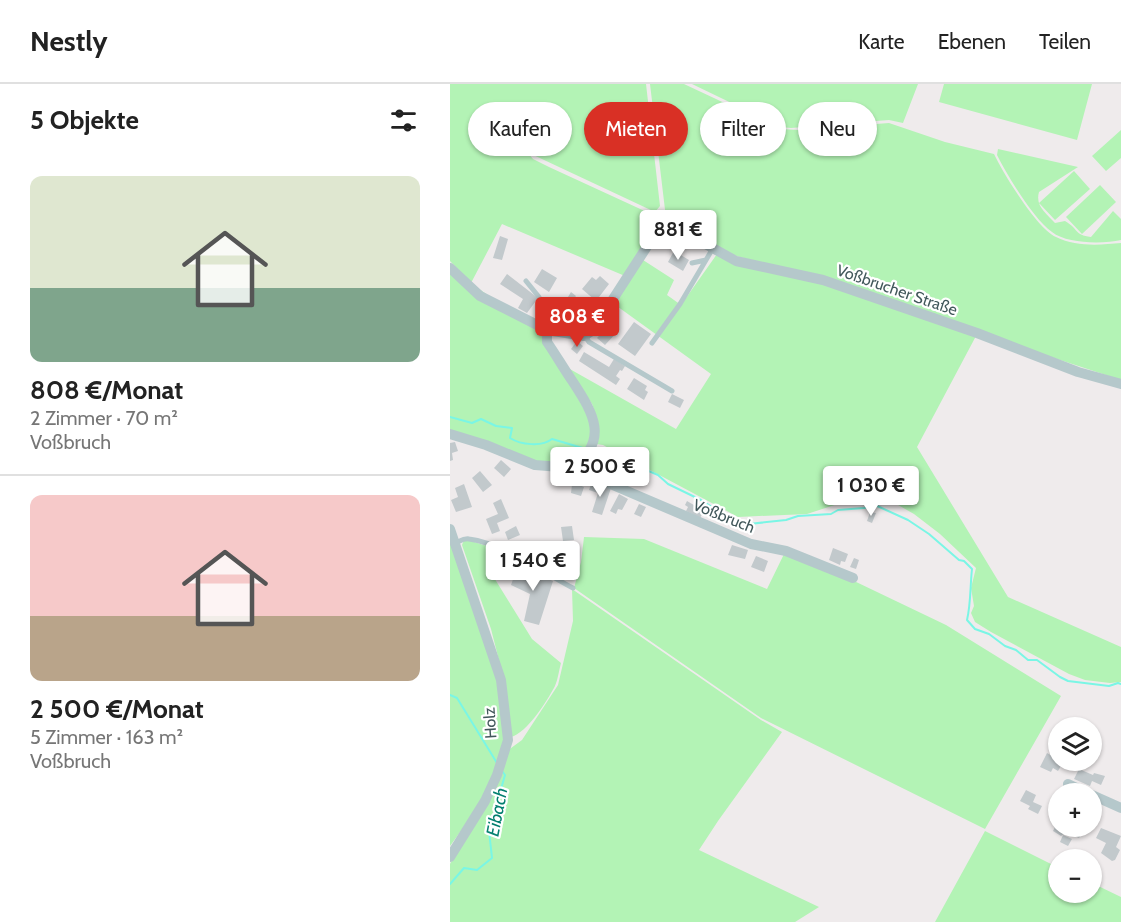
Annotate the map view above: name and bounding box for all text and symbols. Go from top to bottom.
text: Nestly [30,24,108,58]
text: Karte [858,29,905,54]
text: Ebenen [938,29,1006,54]
text: Teilen [1039,29,1091,54]
chip: Kaufen [468,102,572,156]
chip: Mieten [584,102,688,156]
chip: Filter [700,102,786,156]
chip: Neu [798,102,877,156]
text: 5 Objekte [30,104,139,136]
icon: filters [387,104,420,137]
pin: 881 € [636,210,720,261]
icon: home [171,215,279,323]
text: 881 € [654,217,702,241]
street label: Voßbrucher Straße [834,260,960,320]
pin: 808 € [535,297,619,348]
text: 808 € [549,304,605,328]
text: 808 €/Monat [30,374,183,406]
text: 2 Zimmer · 70 m² [30,406,178,430]
text: Voßbruch [30,430,111,454]
pin: 2 500 € [545,447,655,498]
text: 2 500 € [564,454,636,478]
pin: 1 030 € [816,466,926,517]
text: 1 030 € [837,473,905,497]
street label: Voßbruch [690,495,758,537]
icon: home [171,534,279,642]
pin: 1 540 € [478,541,588,592]
text: 1 540 € [500,548,566,572]
text: 2 500 €/Monat [30,693,204,725]
street label: Holz [479,706,501,739]
map controls [1048,717,1102,903]
button: layers [1048,717,1102,771]
text: 5 Zimmer · 163 m² [30,725,183,749]
text: Voßbruch [30,749,111,773]
button: + [1048,783,1102,837]
water label: Eibach [482,786,512,838]
button: − [1048,849,1102,903]

